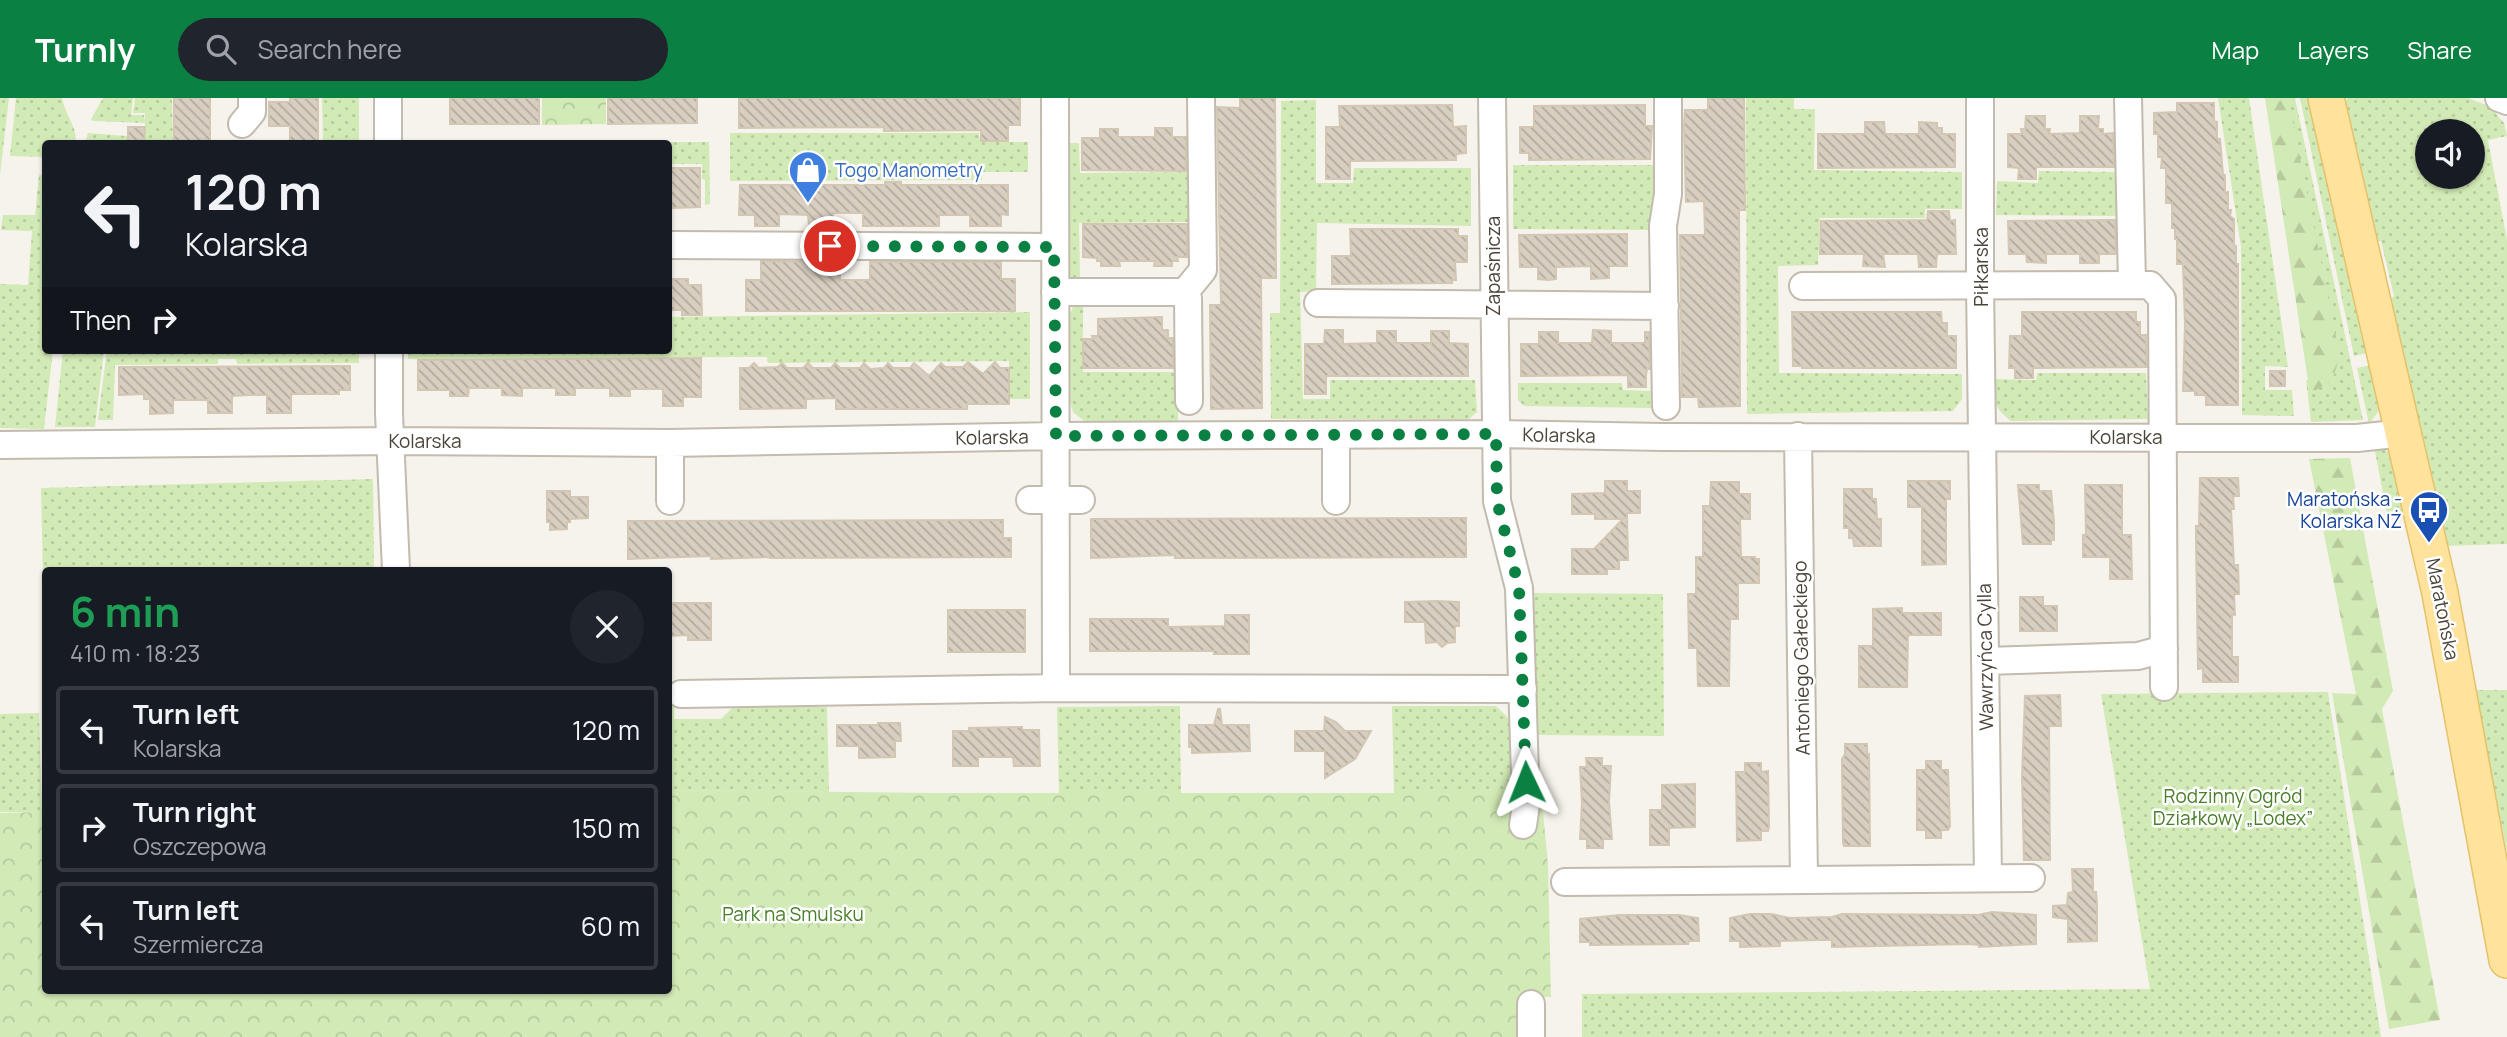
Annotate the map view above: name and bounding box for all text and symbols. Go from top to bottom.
search box [178,18,668,81]
text: Turnly [35,27,136,72]
icon: search [202,30,240,68]
text: Search here [258,31,402,67]
text: Map [2212,33,2259,66]
text: Layers [2297,33,2369,66]
text: Share [2407,33,2472,66]
map controls [2415,119,2485,189]
button: sound [2415,119,2485,189]
shop icon: Togo Manometry [787,149,829,204]
place label: Togo Manometry [835,157,983,183]
text: 120 m [185,158,322,225]
icon: left [70,168,161,259]
pin [800,216,860,276]
street label: Zapaśnicza [1480,216,1506,316]
text: Kolarska [185,222,308,266]
icon: arrive [811,227,849,265]
street label: Piłkarska [1968,227,1994,307]
icon: right [145,301,183,339]
text: Then [70,302,131,338]
street label: Kolarska [1522,421,1596,449]
street label: Kolarska [955,423,1029,451]
street label: Kolarska [2089,424,2163,450]
street label: Kolarska [388,428,462,454]
place label: Maratońska - Kolarska NŻ [2287,486,2402,534]
bus stop icon: Maratońska - Kolarska NŻ [2408,489,2450,544]
street label: Maratońska [2420,556,2466,662]
street label: Antoniego Gałeckiego [1786,560,1816,756]
text: 6 min [70,582,180,640]
street label: Wawrzyńca Cylla [1971,583,1999,731]
button: close [570,590,644,664]
text: 410 m · 18:23 [70,637,200,669]
text: Turn left [133,696,240,732]
icon: left [74,711,112,749]
text: 120 m [572,712,640,748]
text: Kolarska [133,732,222,764]
position arrow [1489,745,1563,819]
park label: Rodzinny Ogród Działkowy „Lodex” [2153,783,2313,831]
text: Turn right [133,794,257,830]
icon: right [74,809,112,847]
text: 150 m [572,810,640,846]
text: Oszczepowa [133,830,267,862]
text: Turn left [133,892,240,928]
park label: Park na Smulsku [722,901,864,927]
icon: left [74,907,112,945]
text: 60 m [581,908,640,944]
text: Szermiercza [133,928,264,960]

